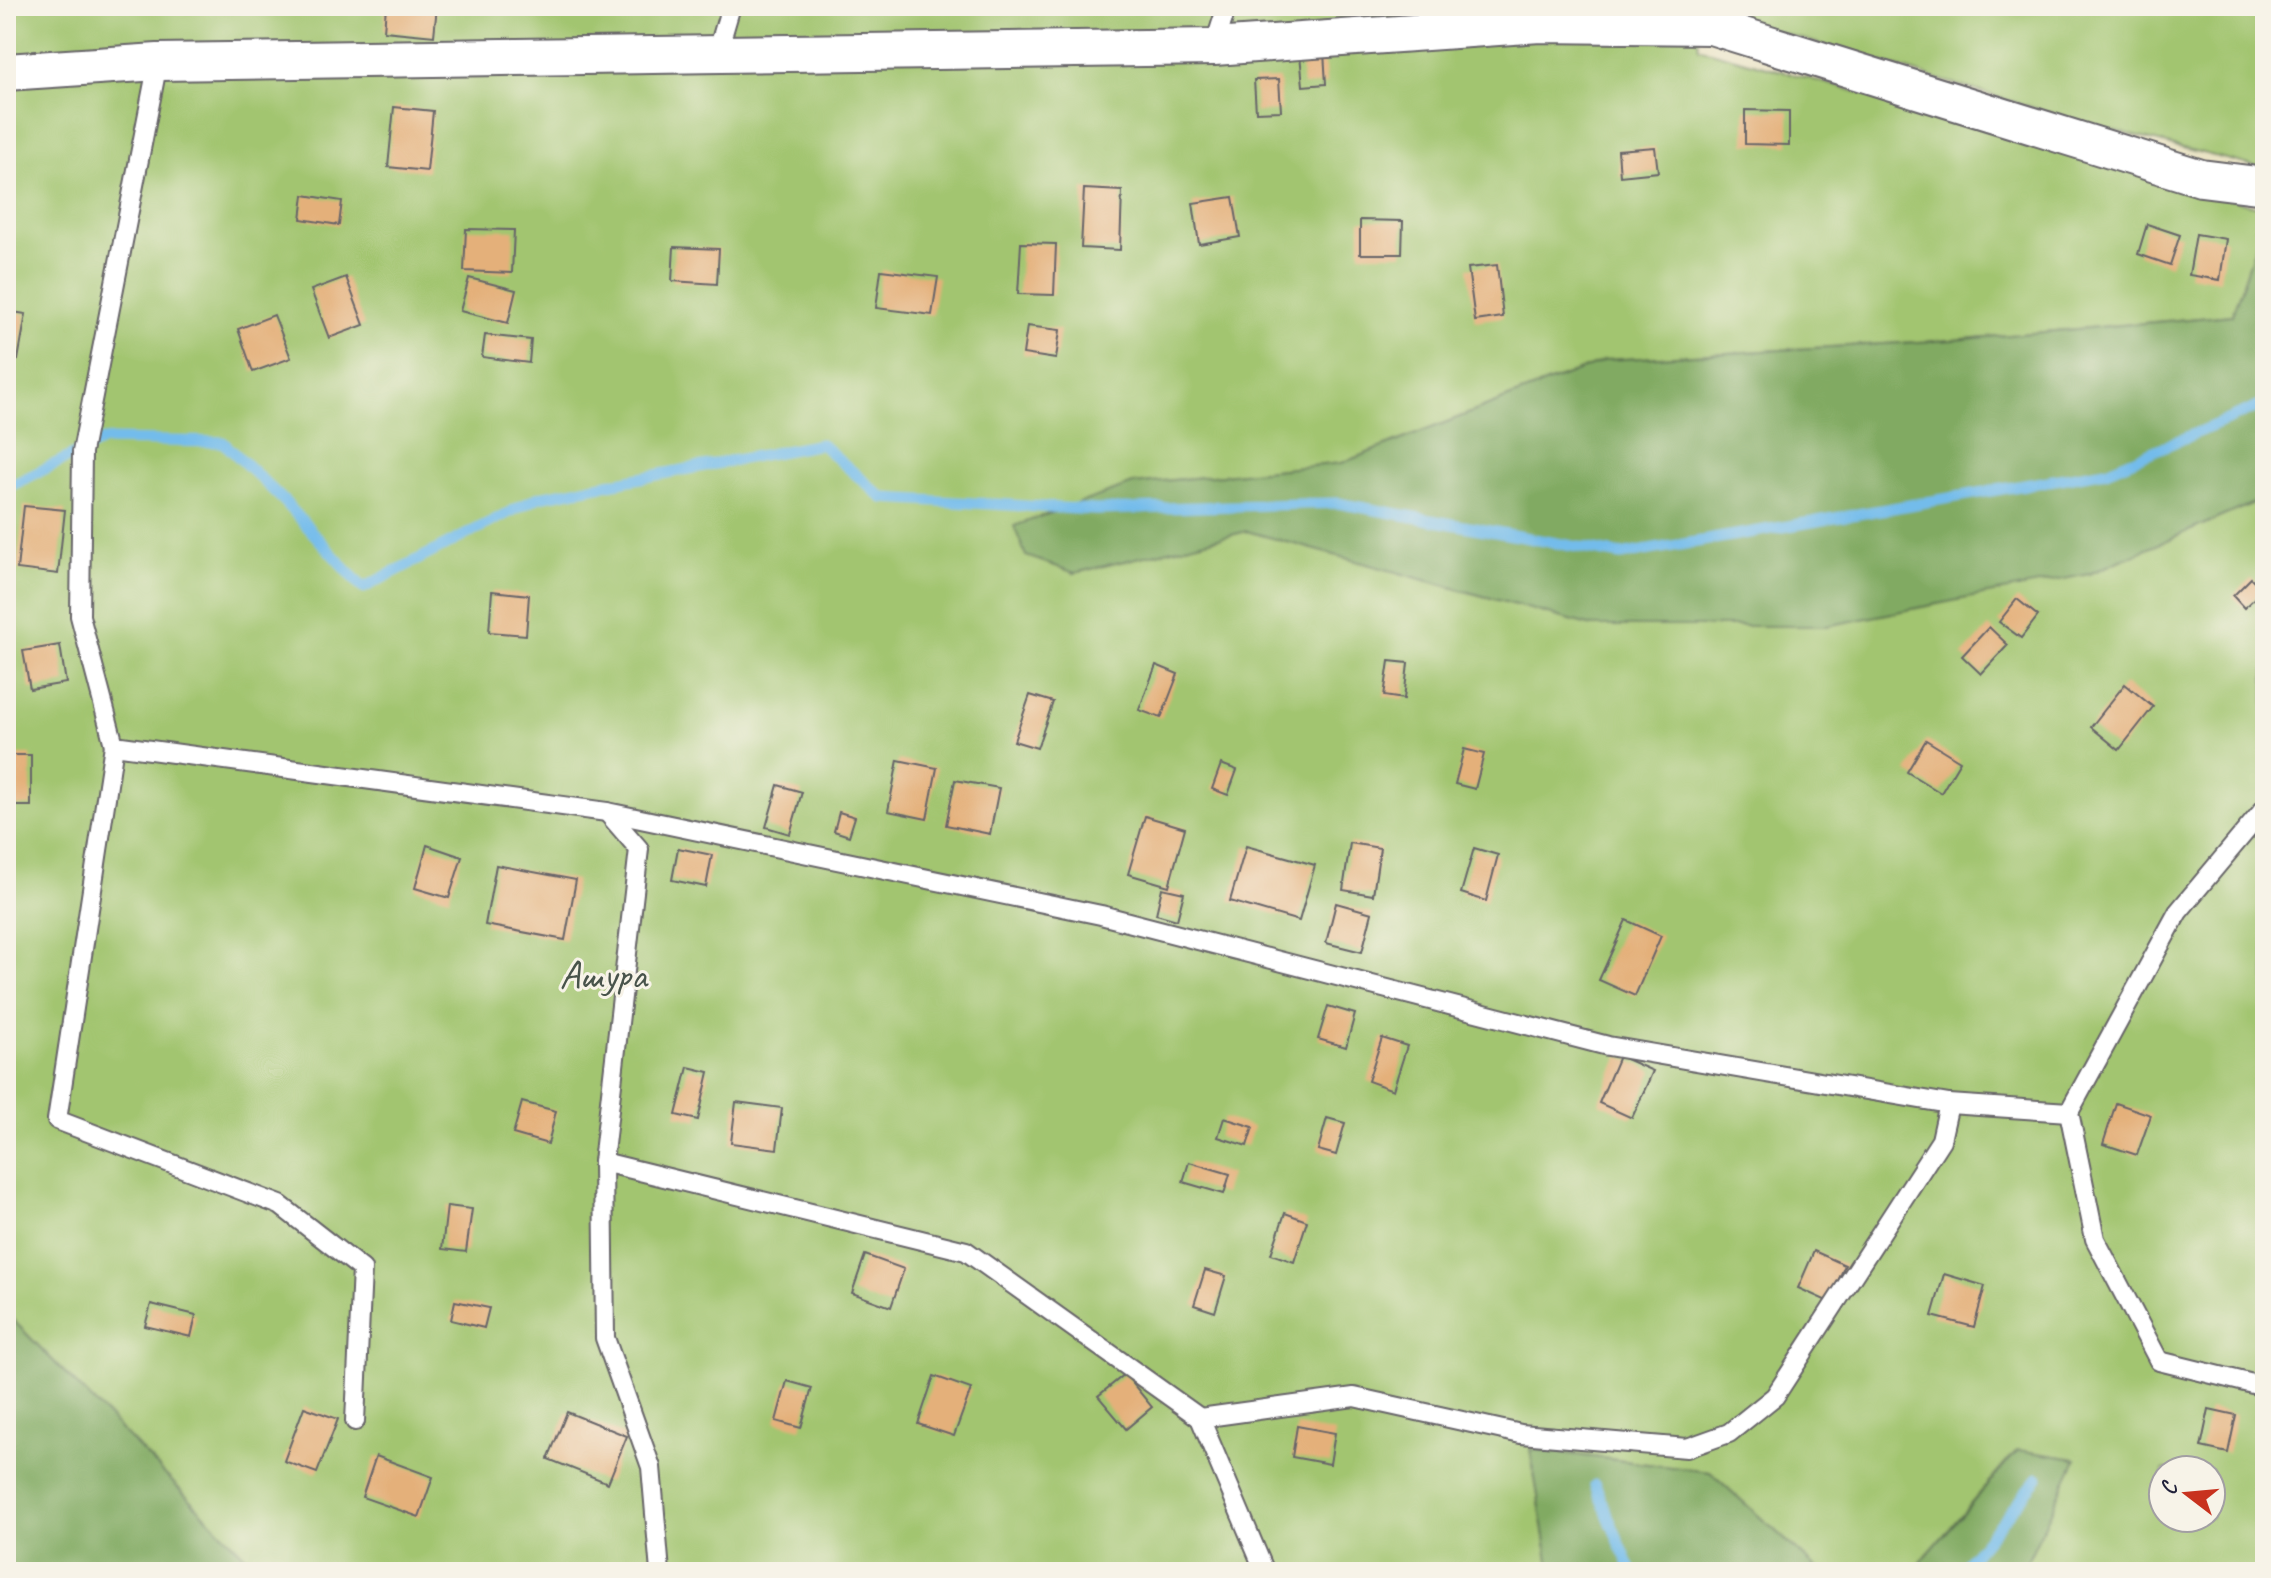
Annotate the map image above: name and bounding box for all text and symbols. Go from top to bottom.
park label: Ашура [559,950,650,1000]
north arrow [2147,1454,2227,1534]
text: С [2154,1477,2185,1498]

